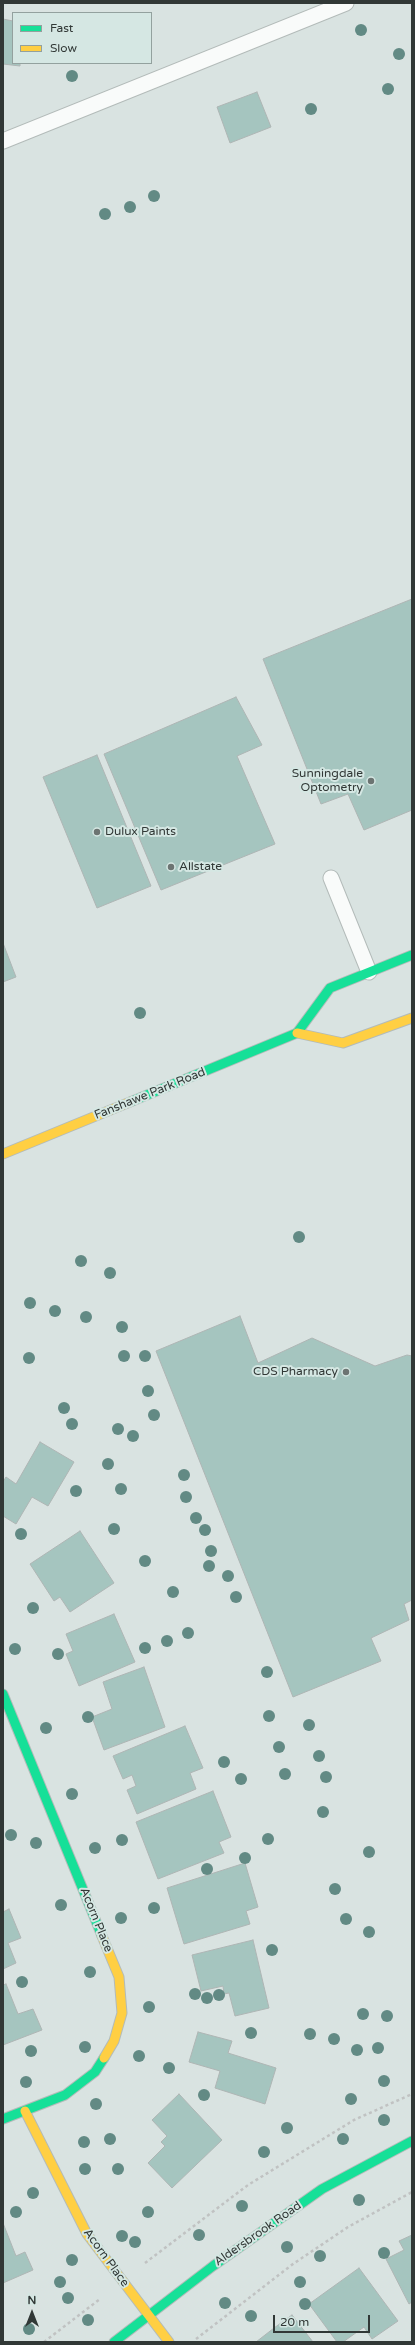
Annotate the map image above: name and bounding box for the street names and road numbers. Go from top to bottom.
street label: Fanshawe Park Road [92,1065,208,1123]
street label: Acorn Place [77,1886,115,1954]
street label: Aldersbrook Road [212,2199,304,2269]
street label: Acorn Place [80,2226,132,2290]

